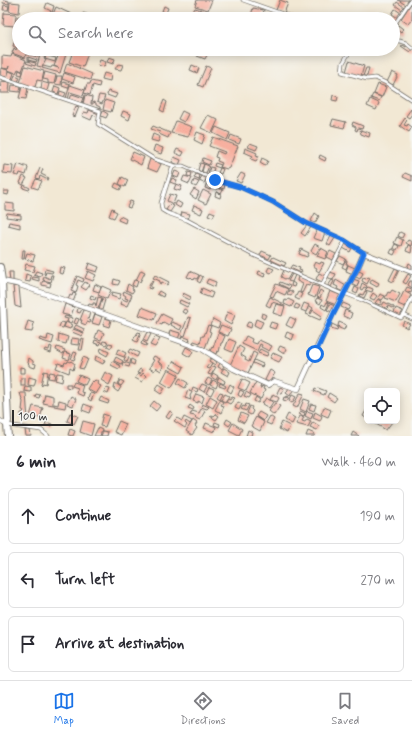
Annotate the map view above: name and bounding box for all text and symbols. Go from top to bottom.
search box [12,12,400,56]
icon: search [26,23,48,45]
text: Search here [58,24,134,44]
route end [206,171,224,189]
route start [306,345,324,363]
map controls [364,388,400,424]
button: locate [364,388,400,424]
scale bar [12,408,73,427]
text: 100 m [18,410,48,424]
text: 6 min [16,451,56,473]
text: Walk · 460 m [321,454,396,471]
icon: ahead [17,505,39,527]
text: Continue [55,506,111,526]
text: 190 m [360,508,395,525]
icon: left [17,569,39,591]
text: Turn left [55,570,115,590]
text: 270 m [360,572,395,589]
icon: arrive [17,633,39,655]
text: Arrive at destination [55,634,184,654]
tab: Map [53,690,75,728]
tab: Directions [180,690,226,728]
tab: Saved [331,690,359,728]

